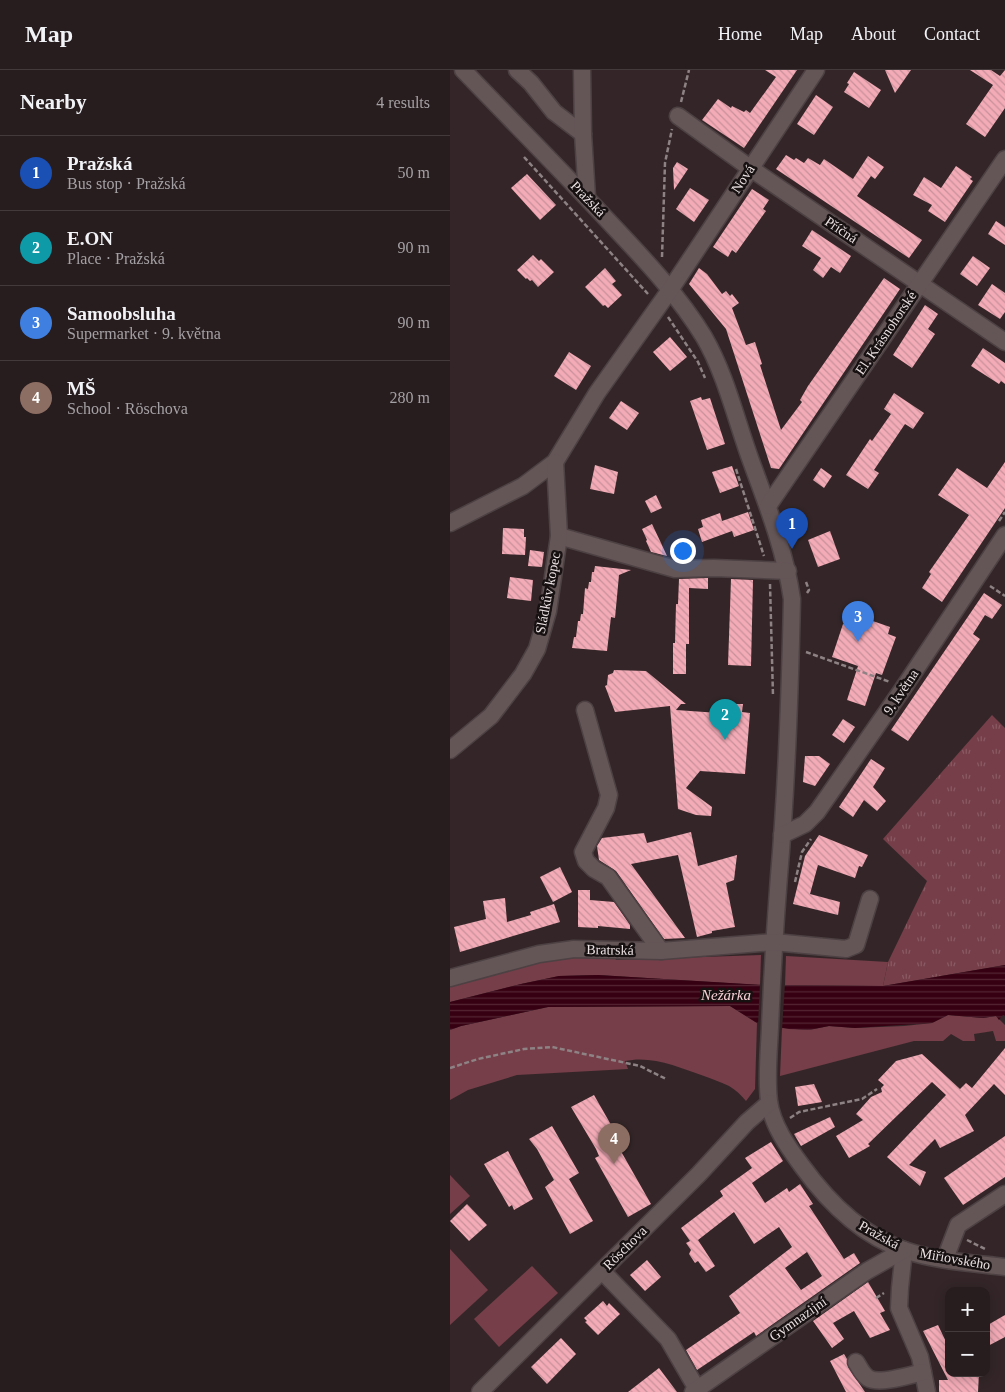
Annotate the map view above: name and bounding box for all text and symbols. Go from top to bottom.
text: Map [25,21,73,47]
text: Home [718,24,762,44]
text: Map [790,24,823,44]
text: About [851,24,896,44]
text: Contact [924,24,980,44]
text: Nearby [20,90,87,114]
text: 4 results [376,94,430,111]
text: Pražská [67,153,132,174]
street label: Nová [728,162,758,196]
text: 1 [32,164,40,181]
text: 50 m [398,164,430,181]
text: Bus stop · Pražská [67,175,186,192]
street label: Pražská [567,178,609,220]
street label: Příčná [822,214,861,247]
text: E.ON [67,228,113,249]
text: 2 [32,239,40,256]
text: 90 m [398,239,430,256]
text: Place · Pražská [67,250,165,267]
street label: El. Krásnohorské [853,289,919,377]
text: Samoobsluha [67,303,176,324]
text: 3 [32,314,40,331]
text: 90 m [398,314,430,331]
text: Supermarket · 9. května [67,325,221,342]
text: MŠ [67,378,96,399]
text: 4 [32,389,40,406]
text: 280 m [390,389,430,406]
text: School · Röschova [67,400,188,417]
pin: 1 [776,508,808,549]
your location [670,538,696,564]
street label: Sládkův kopec [533,551,563,635]
pin: 3 [842,601,874,642]
street label: 9. května [880,666,922,717]
pin: 2 [709,699,741,740]
street label: Bratrská [586,942,635,958]
water label: Nežárka [700,987,751,1003]
pin: 4 [598,1123,630,1164]
street label: Pražská [856,1218,902,1252]
street label: Röschova [600,1223,650,1273]
street label: Miřiovského [918,1245,992,1273]
map controls [945,1287,990,1377]
button: + [945,1287,990,1332]
street label: Gymnazijní [767,1294,829,1344]
button: − [945,1332,990,1377]

